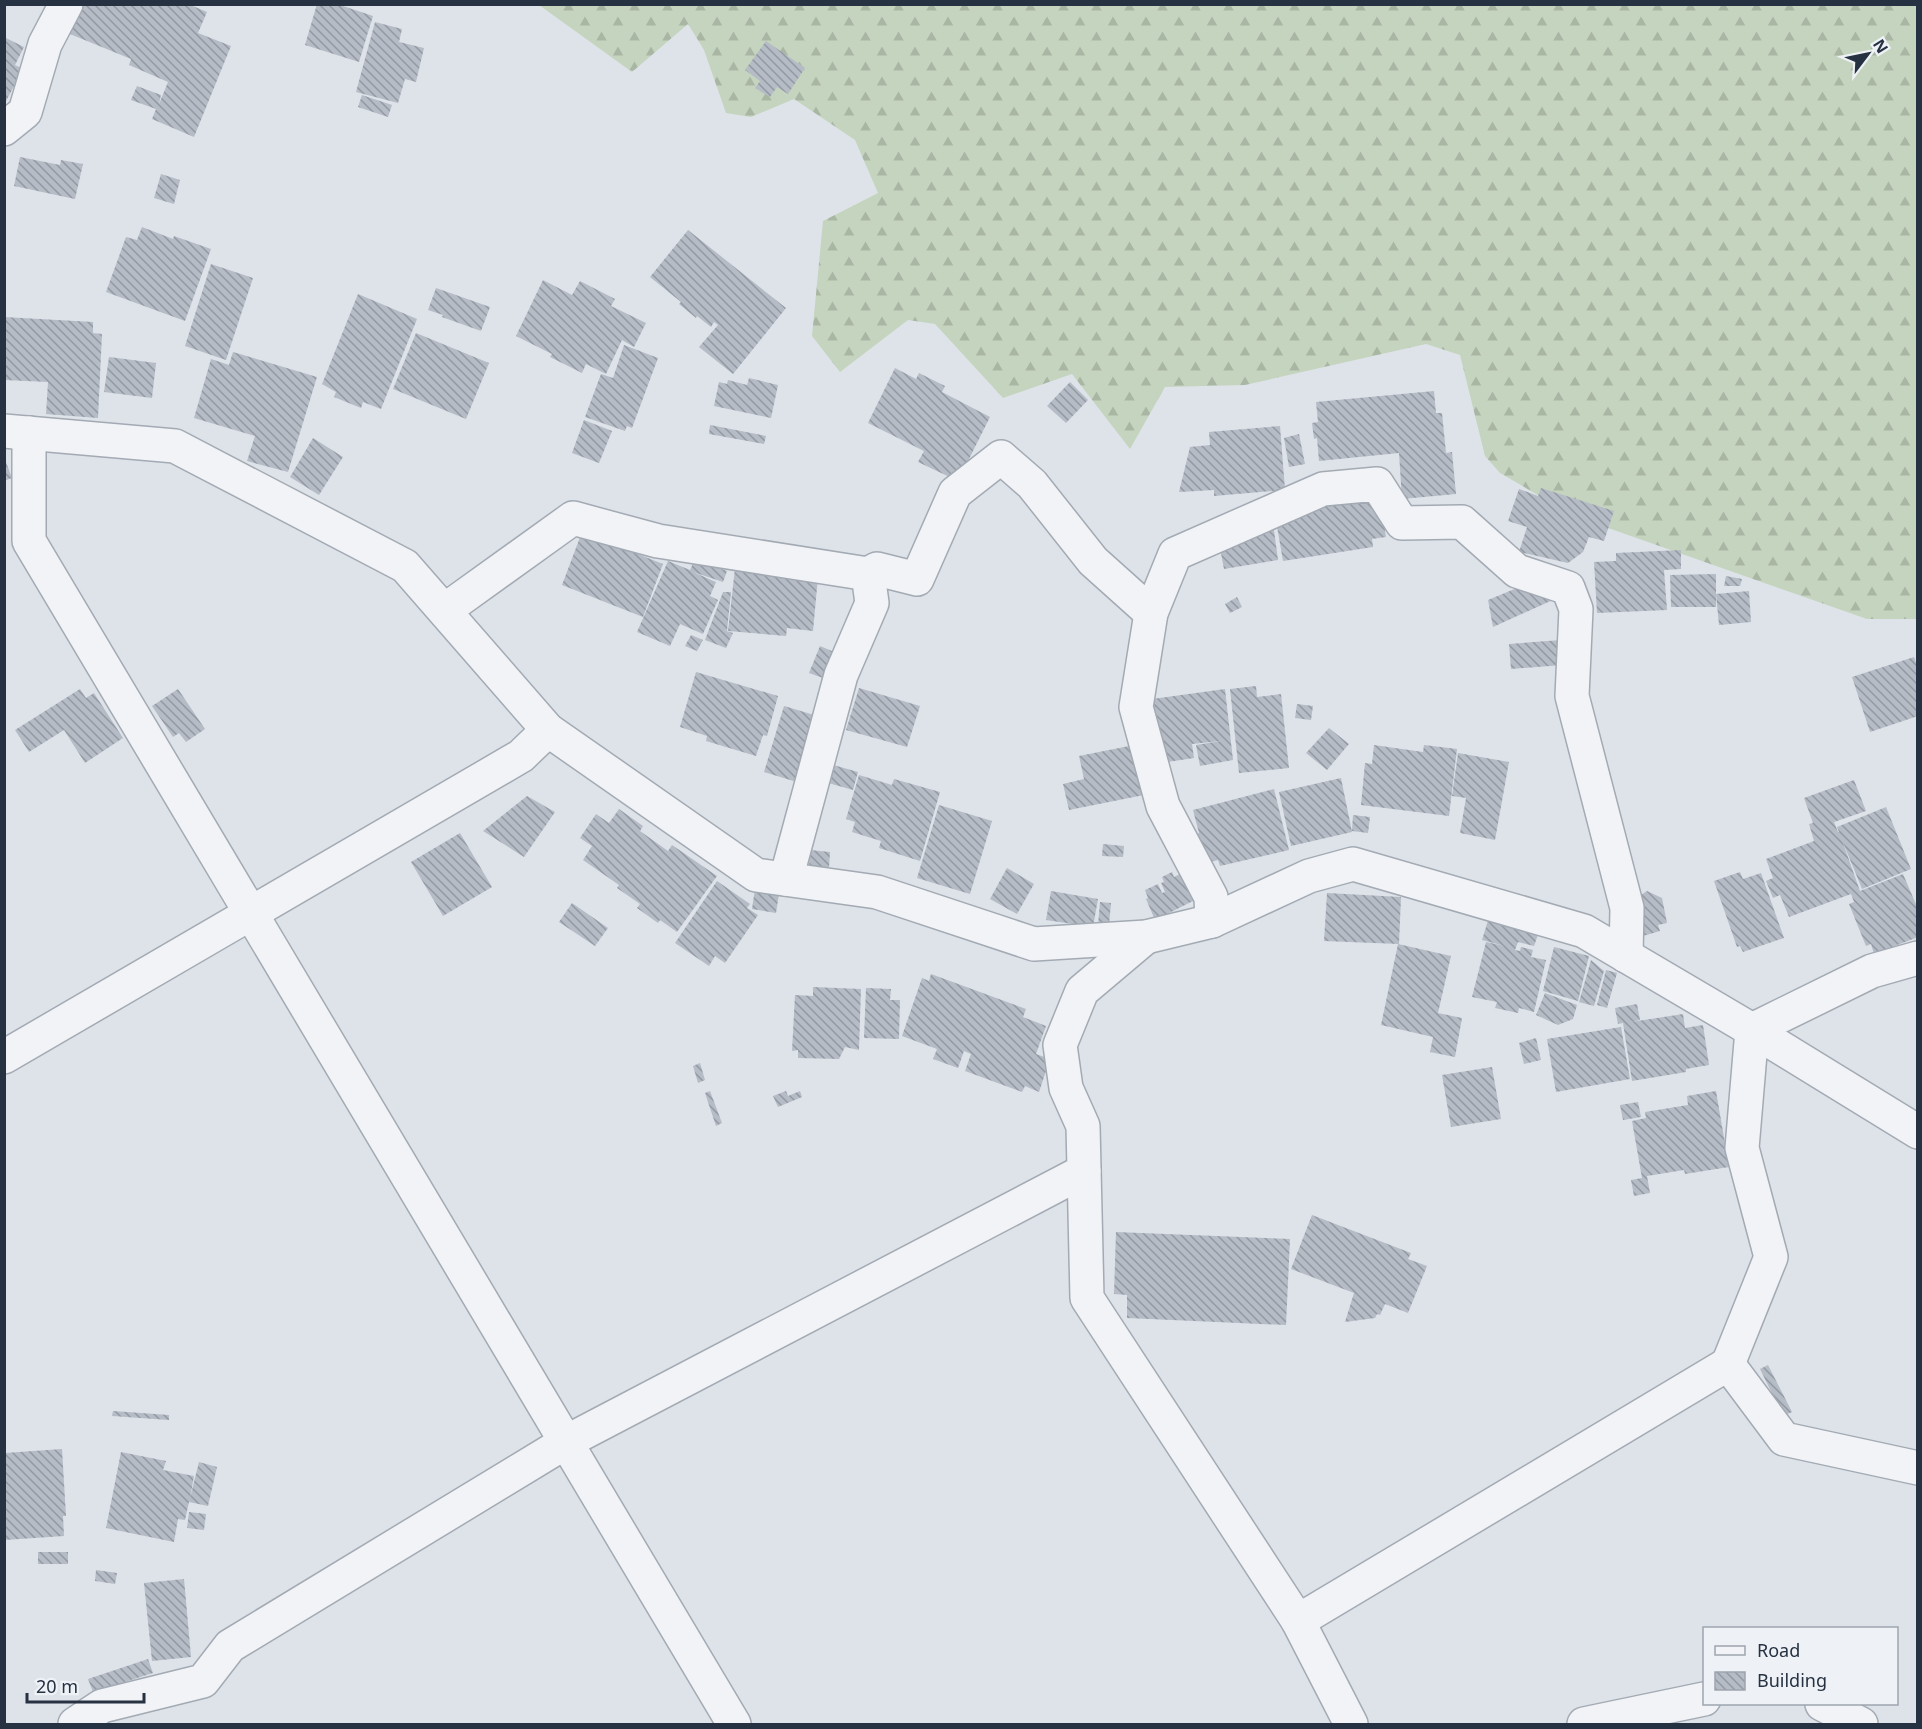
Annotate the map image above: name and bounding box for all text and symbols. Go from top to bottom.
north arrow [1838,24,1898,84]
text: N [1868,35,1893,57]
legend [1703,1627,1898,1705]
text: Road [1757,1638,1800,1662]
scale bar [27,1666,144,1704]
text: Building [1757,1668,1827,1692]
text: 20 m [36,1674,78,1698]

